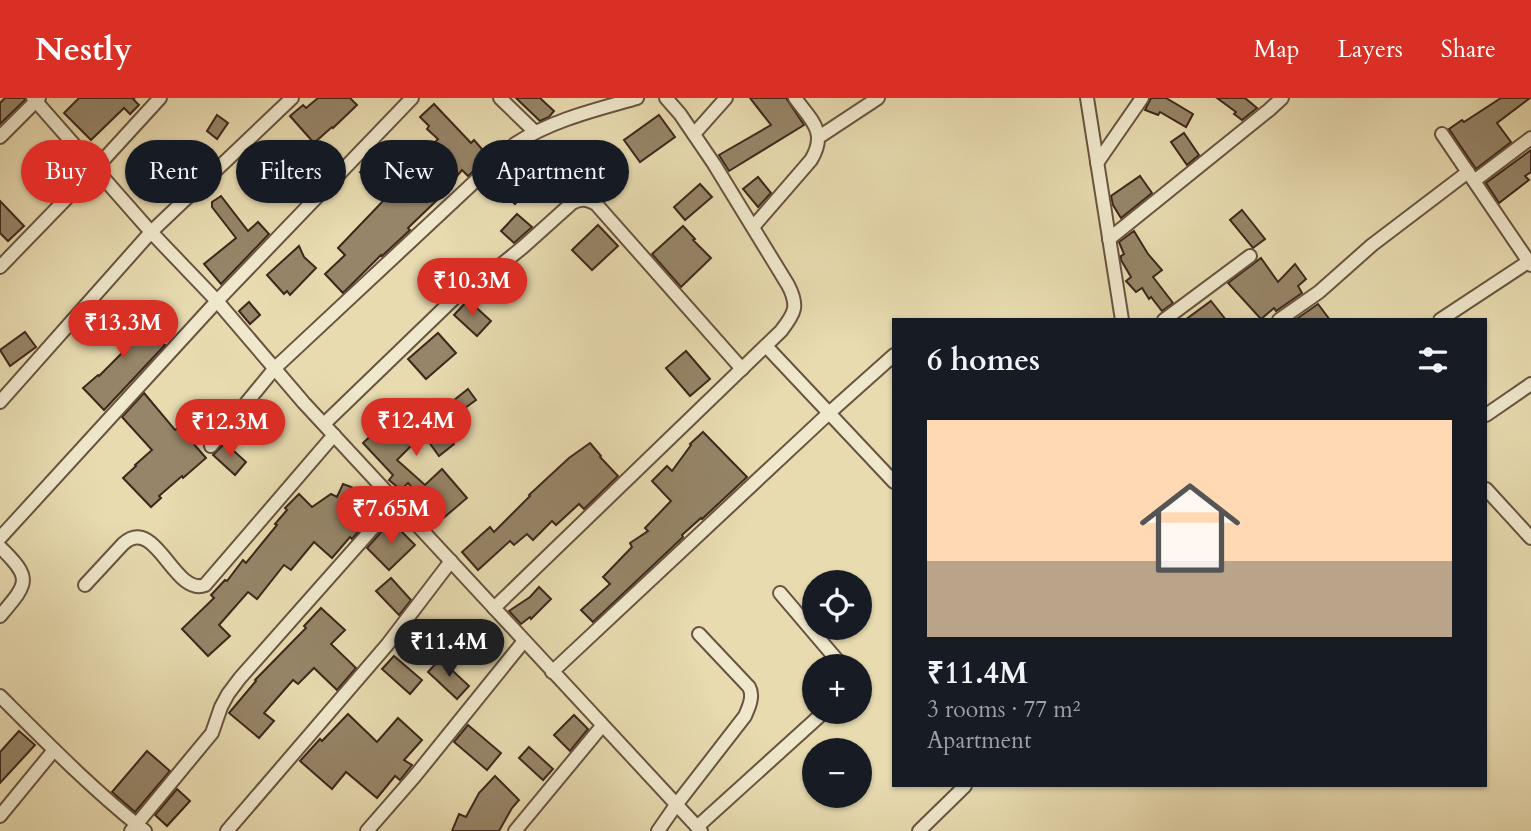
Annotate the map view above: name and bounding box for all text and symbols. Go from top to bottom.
text: Nestly [35,27,132,72]
text: Map [1254,33,1300,66]
text: Layers [1338,33,1403,66]
text: Share [1441,33,1496,66]
chip: Buy [21,140,111,203]
chip: Rent [125,140,222,203]
chip: Filters [236,140,346,203]
chip: New [360,140,458,203]
chip: Apartment [472,140,629,203]
pin: ₹10.3M [415,258,529,318]
text: ₹10.3M [433,265,511,296]
pin: ₹13.3M [66,300,180,360]
text: ₹13.3M [84,307,162,338]
text: 6 homes [927,340,1040,381]
icon: filters [1414,341,1452,379]
pin: ₹12.4M [359,398,473,458]
pin: ₹12.3M [173,400,287,459]
text: ₹12.4M [377,405,455,436]
text: ₹12.3M [191,406,269,437]
icon: home [1127,465,1253,591]
pin: ₹7.65M [334,486,448,546]
text: ₹7.65M [352,493,430,524]
map controls [802,570,872,808]
button: locate [802,570,872,640]
pin: ₹11.4M [392,620,506,679]
text: ₹11.4M [410,626,488,657]
text: ₹11.4M [927,653,1028,694]
button: + [802,654,872,724]
text: 3 rooms · 77 m² [927,694,1080,725]
text: Apartment [927,725,1031,756]
button: − [802,738,872,808]

